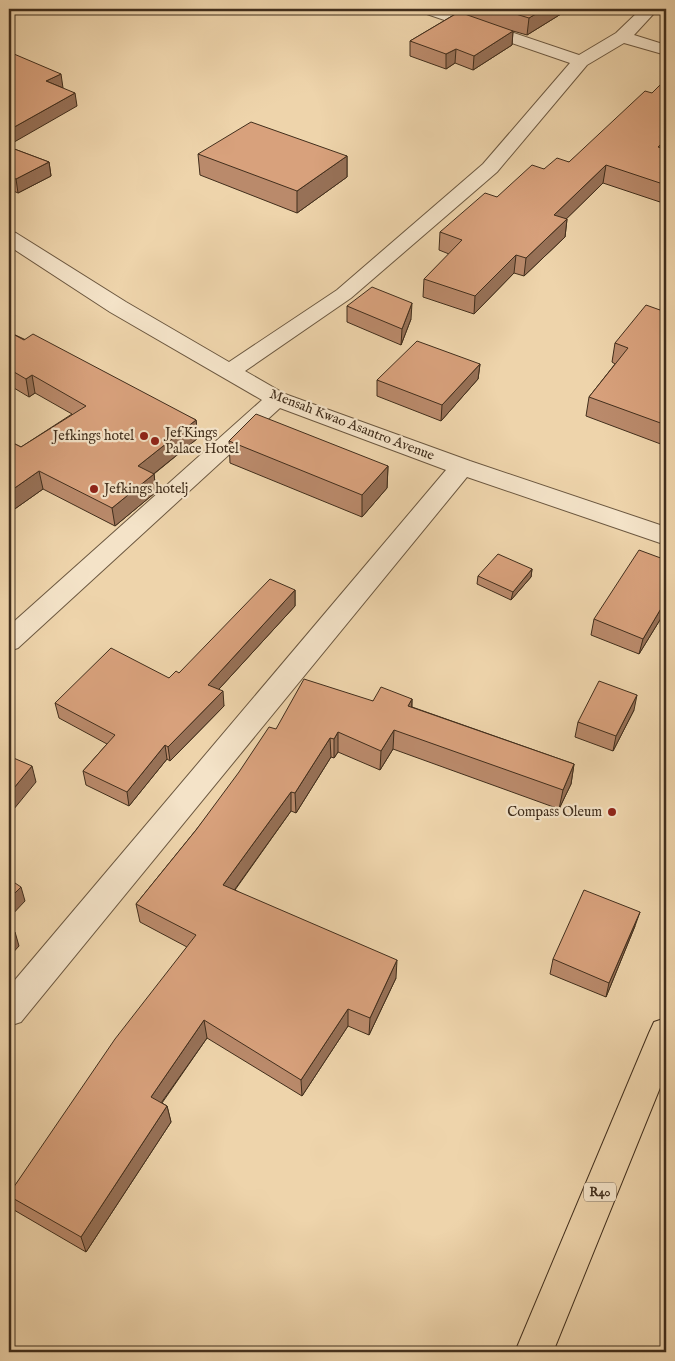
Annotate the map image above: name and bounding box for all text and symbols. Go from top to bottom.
street label: Mensah Kwao Asantro Avenue [267,385,438,465]
place label: JefKings Palace Hotel [163,424,239,458]
place label: Jefkings hotel [51,427,134,445]
marker: Jefkings hotel [138,430,150,442]
marker: JefKings Palace Hotel [149,435,161,447]
place label: Jefkings hotelj [102,480,188,498]
marker: Jefkings hotelj [88,483,100,495]
place label: Compass Oleum [507,803,602,821]
marker: Compass Oleum [606,806,618,818]
road number: R40 [584,1182,616,1202]

